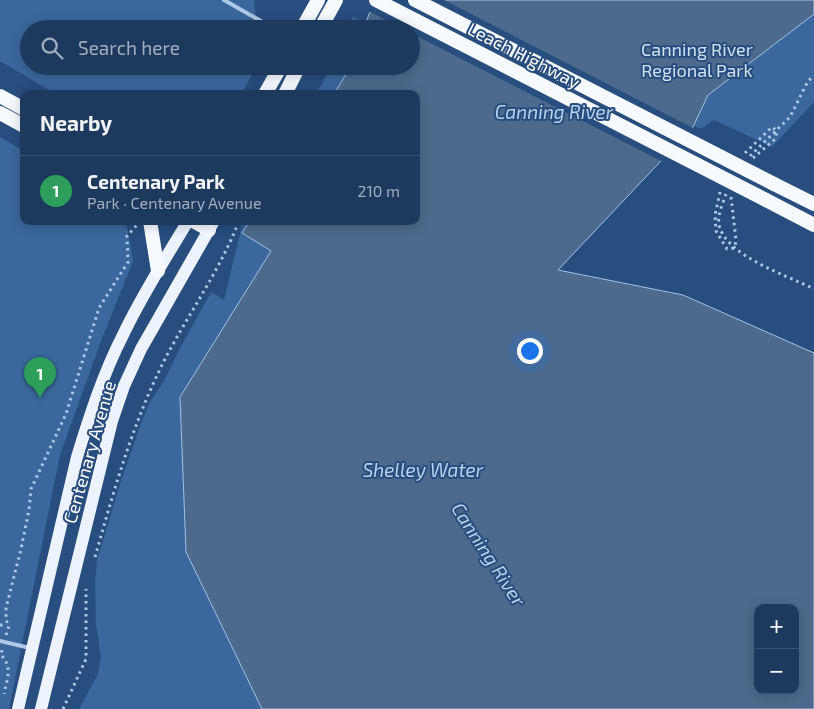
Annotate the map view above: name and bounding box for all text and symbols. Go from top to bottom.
street label: Leach Highway [464,17,584,93]
search box [20,20,420,75]
icon: search [38,34,66,62]
text: Search here [78,36,180,59]
park label: Canning River Regional Park [641,38,753,81]
water label: Canning River [495,100,614,123]
text: Nearby [40,110,112,135]
text: Centenary Park [87,170,225,193]
text: 1 [53,181,59,200]
text: 210 m [357,181,400,200]
text: Park · Centenary Avenue [87,193,262,212]
your location [517,338,543,364]
pin: 1 [24,357,56,398]
street label: Centenary Avenue [58,378,120,526]
water label: Shelley Water [363,458,484,482]
water label: Canning River [447,498,531,610]
map controls [754,604,799,694]
button: + [754,604,799,649]
button: − [754,649,799,694]

